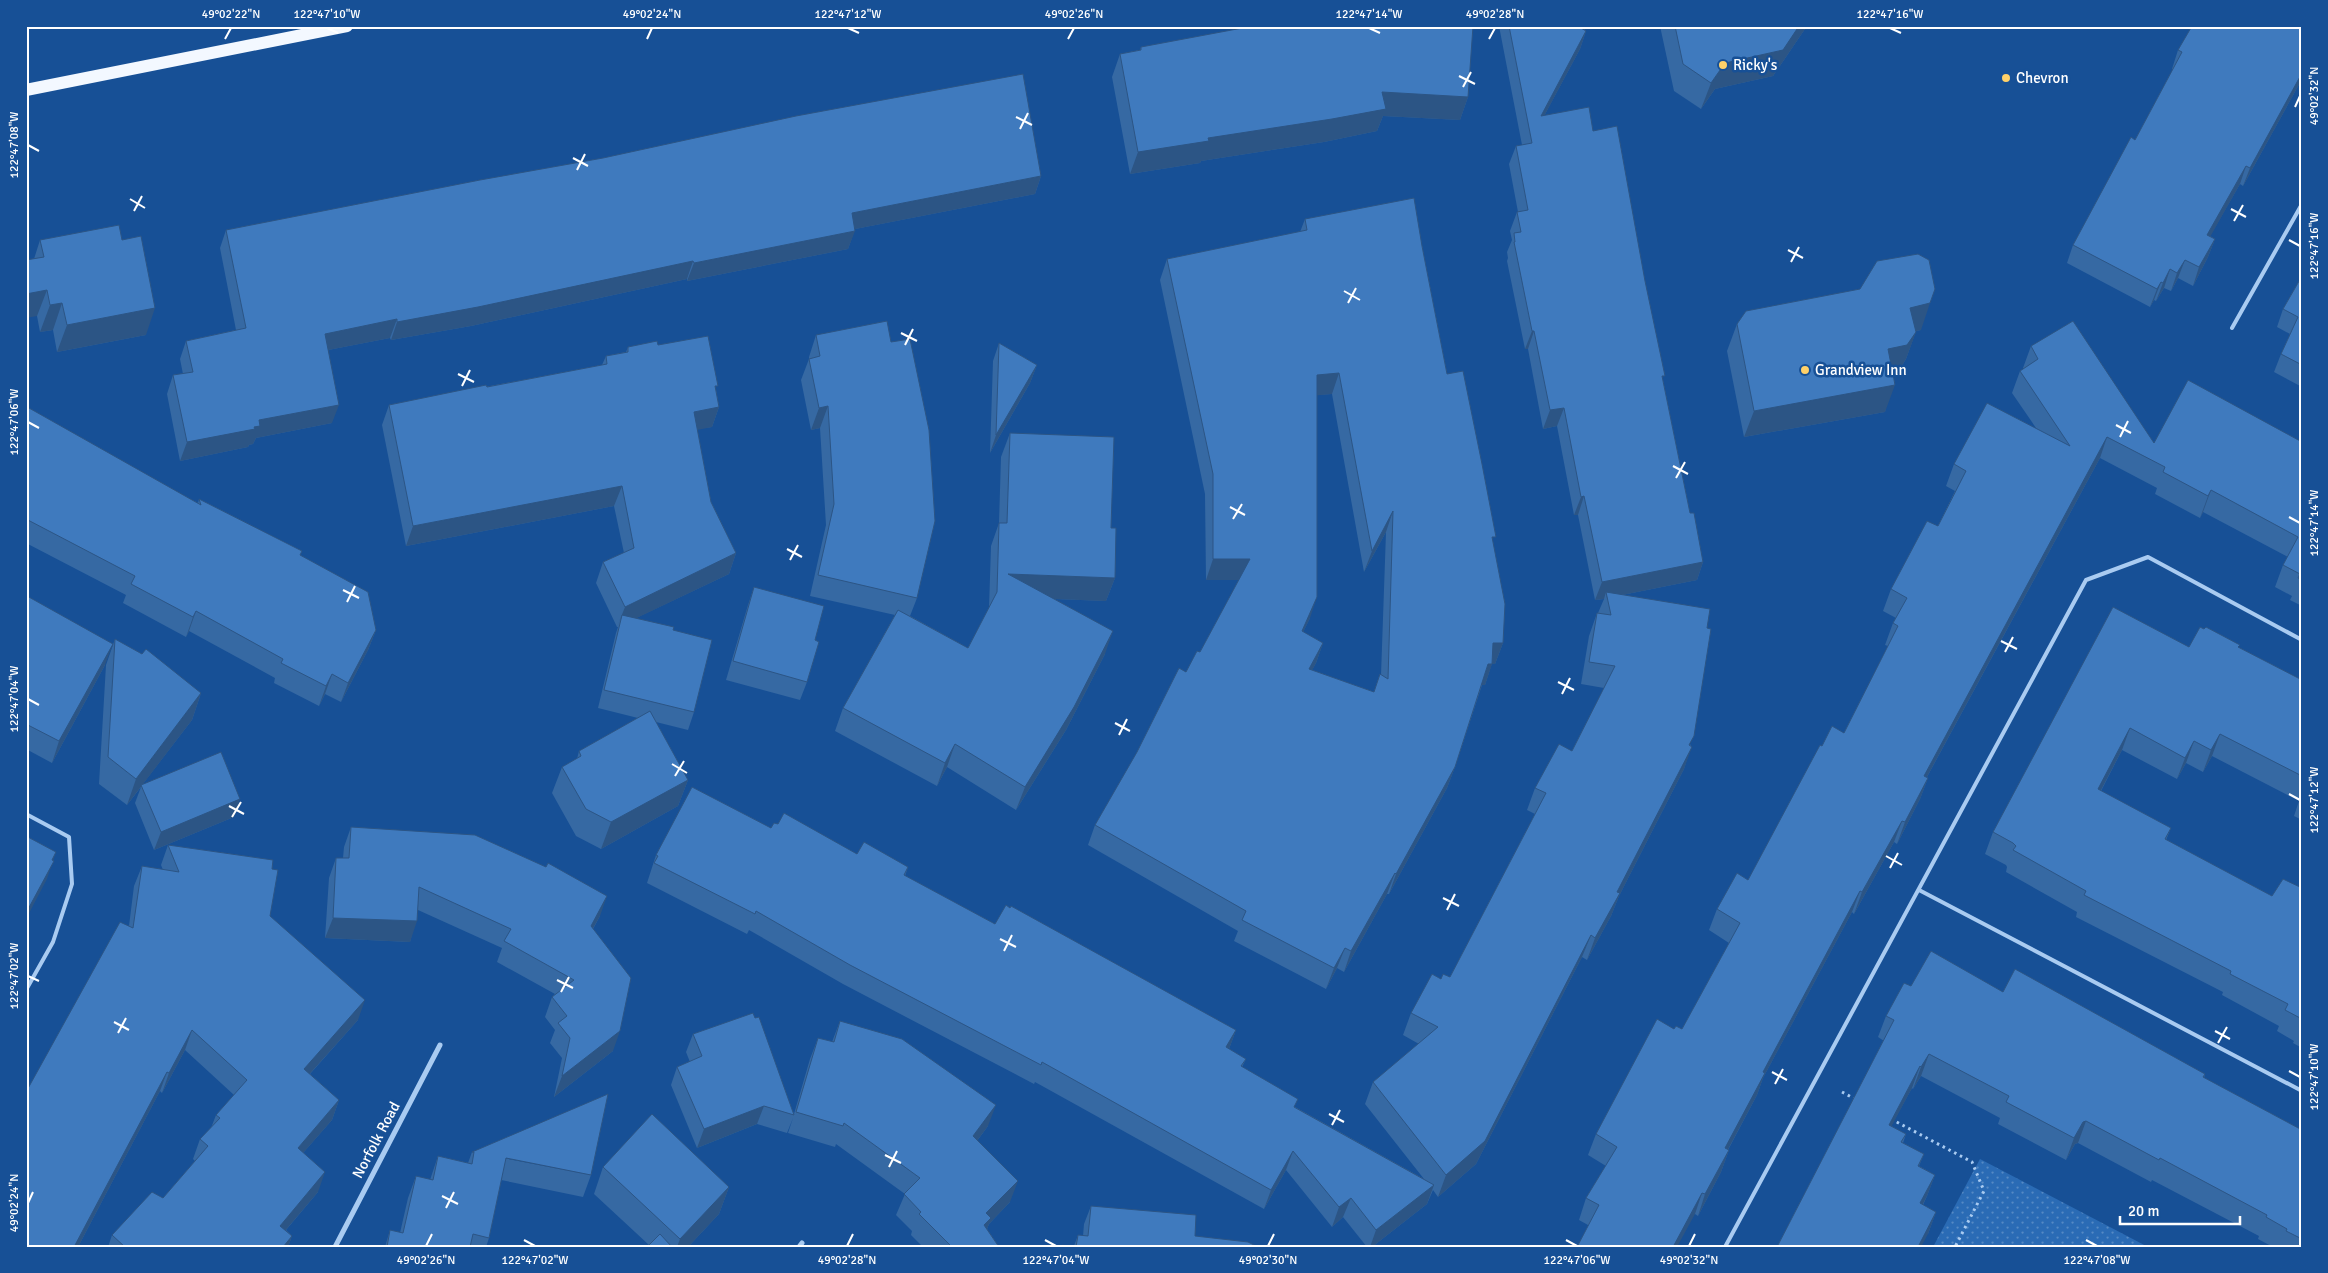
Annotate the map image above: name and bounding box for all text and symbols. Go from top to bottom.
text: 49°02'22"N [202,7,260,22]
text: 122°47'10"W [293,7,361,22]
text: 49°02'24"N [623,7,681,22]
text: 122°47'12"W [814,7,882,22]
text: 49°02'26"N [1045,7,1103,22]
text: 122°47'14"W [1335,7,1403,22]
text: 49°02'28"N [1466,7,1524,22]
text: 122°47'16"W [1856,7,1924,22]
place label: Ricky's [1733,56,1778,74]
marker: Ricky's [1717,59,1729,71]
text: 49°02'32"N [2307,67,2322,125]
place label: Chevron [2016,69,2069,87]
marker: Chevron [2000,72,2012,84]
text: 122°47'08"W [7,111,22,179]
text: 122°47'16"W [2307,212,2322,280]
place label: Grandview Inn [1815,361,1907,379]
marker: Grandview Inn [1799,364,1811,376]
text: 122°47'06"W [7,388,22,456]
text: 122°47'14"W [2307,489,2322,557]
text: 122°47'04"W [7,665,22,733]
text: 122°47'12"W [2307,766,2322,834]
text: 122°47'02"W [7,942,22,1010]
text: 122°47'10"W [2307,1043,2322,1111]
street label: Norfolk Road [348,1099,404,1181]
text: 49°02'24"N [7,1174,22,1232]
scale bar [2120,1193,2240,1225]
text: 20 m [2128,1202,2159,1220]
text: 49°02'26"N [397,1253,455,1268]
text: 122°47'02"W [501,1253,569,1268]
text: 49°02'28"N [818,1253,876,1268]
text: 122°47'04"W [1022,1253,1090,1268]
text: 49°02'30"N [1239,1253,1297,1268]
text: 122°47'06"W [1543,1253,1611,1268]
text: 49°02'32"N [1660,1253,1718,1268]
text: 122°47'08"W [2063,1253,2131,1268]

